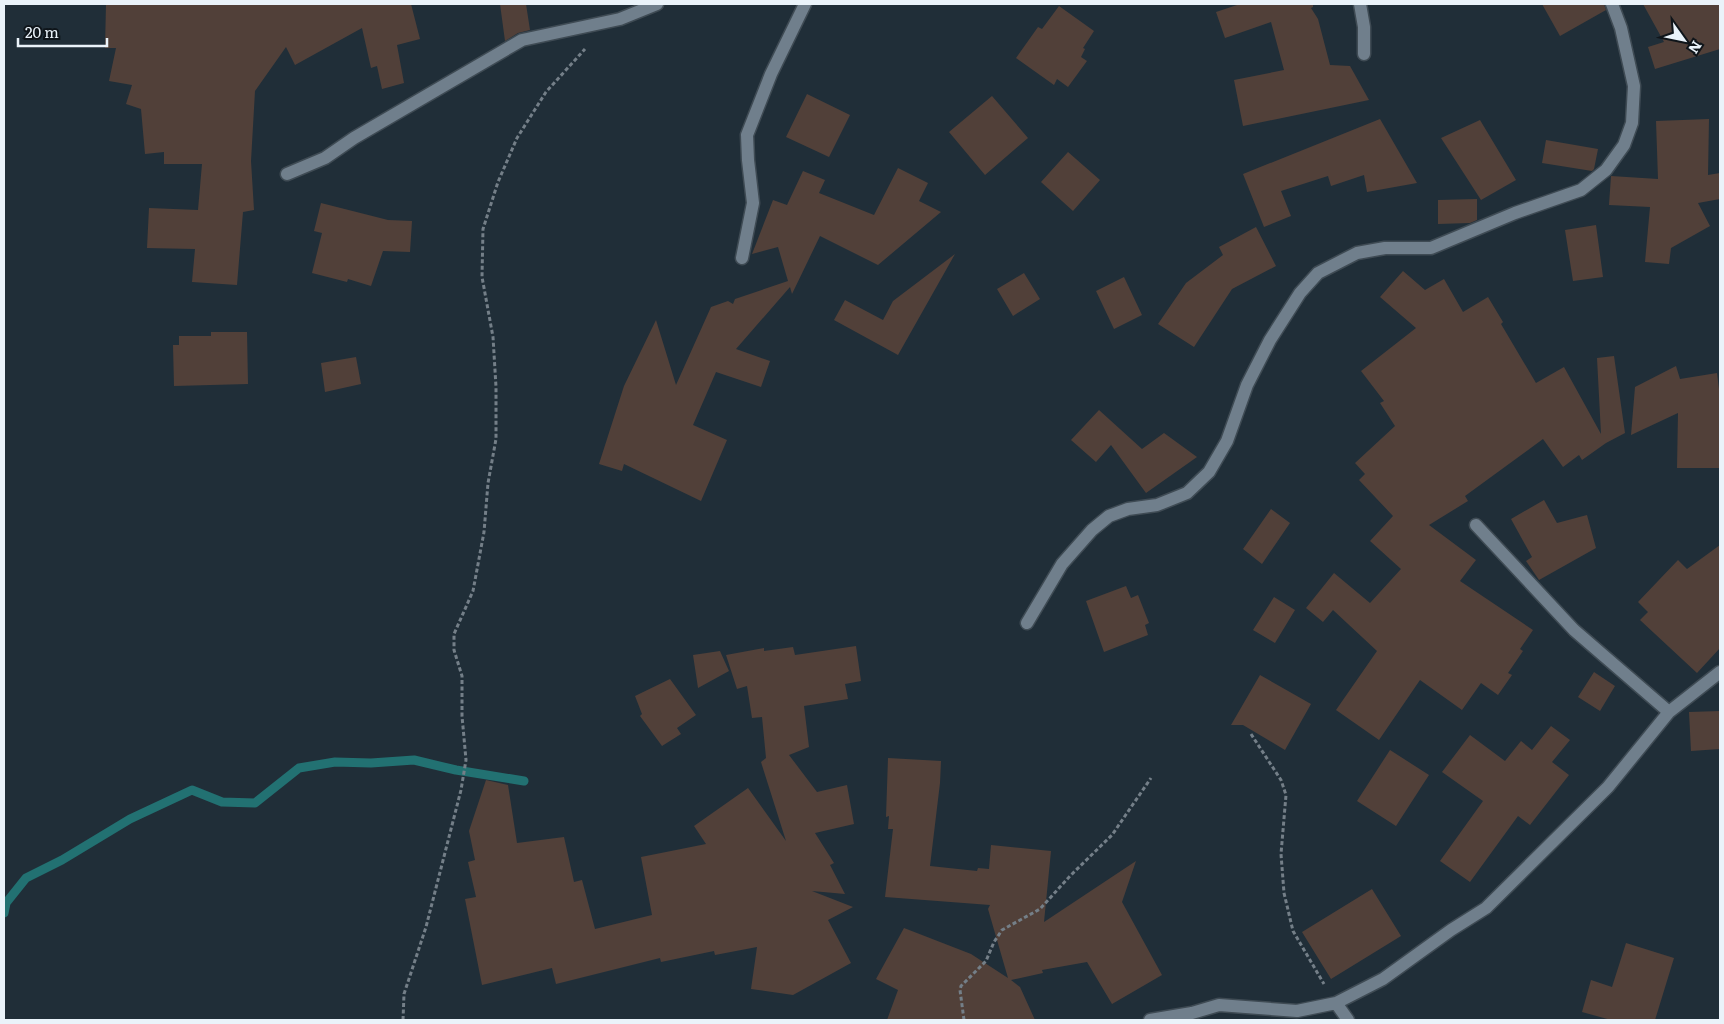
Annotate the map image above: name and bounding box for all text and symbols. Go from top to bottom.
scale bar [18,15,106,47]
north arrow [1659,15,1709,65]
text: 20 m [25,20,59,43]
text: N [1684,37,1707,58]

